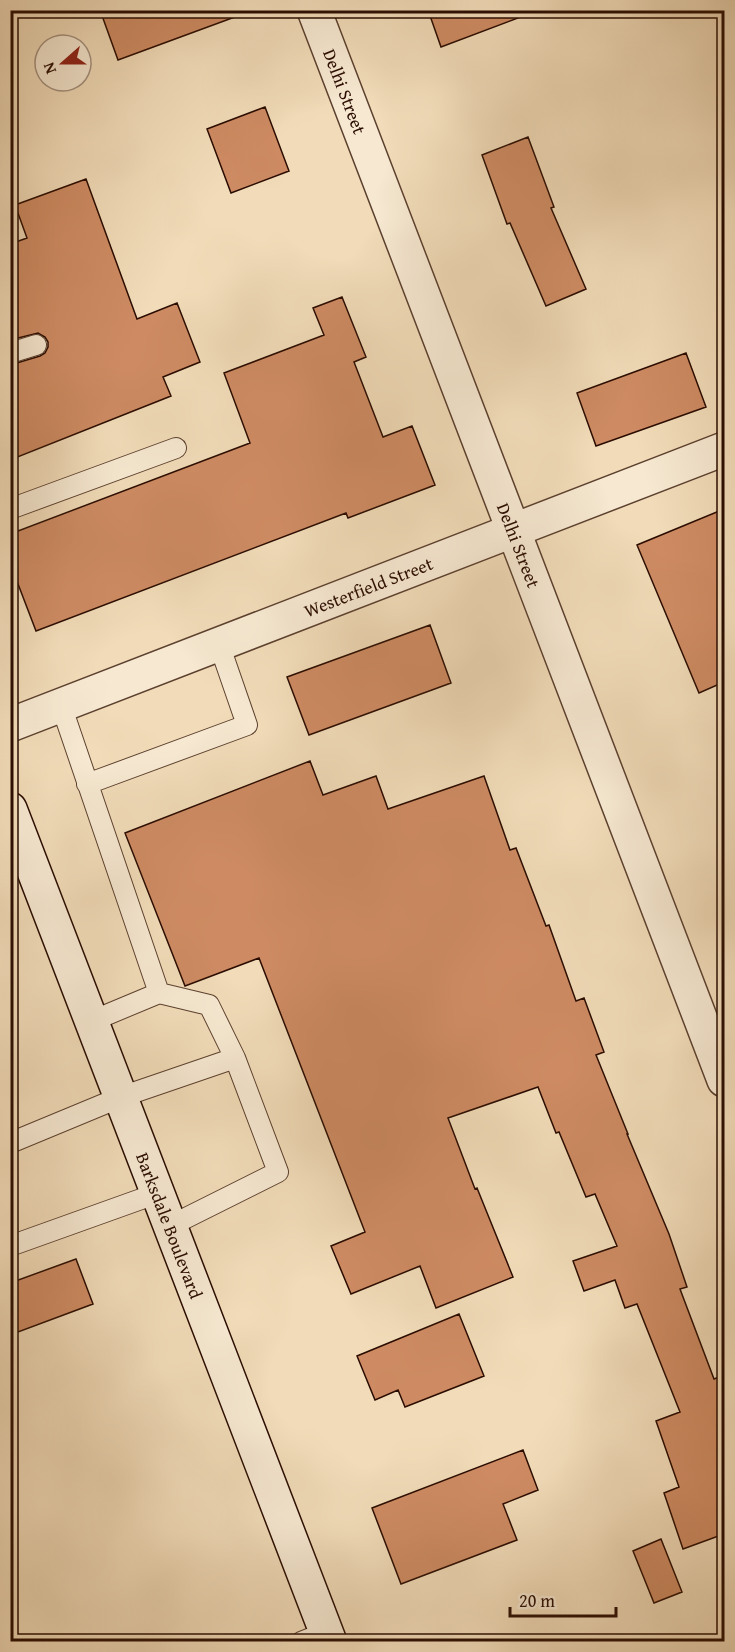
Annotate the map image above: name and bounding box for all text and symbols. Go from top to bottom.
north arrow [33,33,93,93]
street label: Delhi Street [317,45,374,138]
text: N [36,59,62,78]
street label: Delhi Street [490,499,548,592]
street label: Westerfield Street [300,549,437,624]
street label: Barksdale Boulevard [130,1148,210,1303]
scale bar [510,1580,616,1618]
text: 20 m [519,1587,555,1614]

